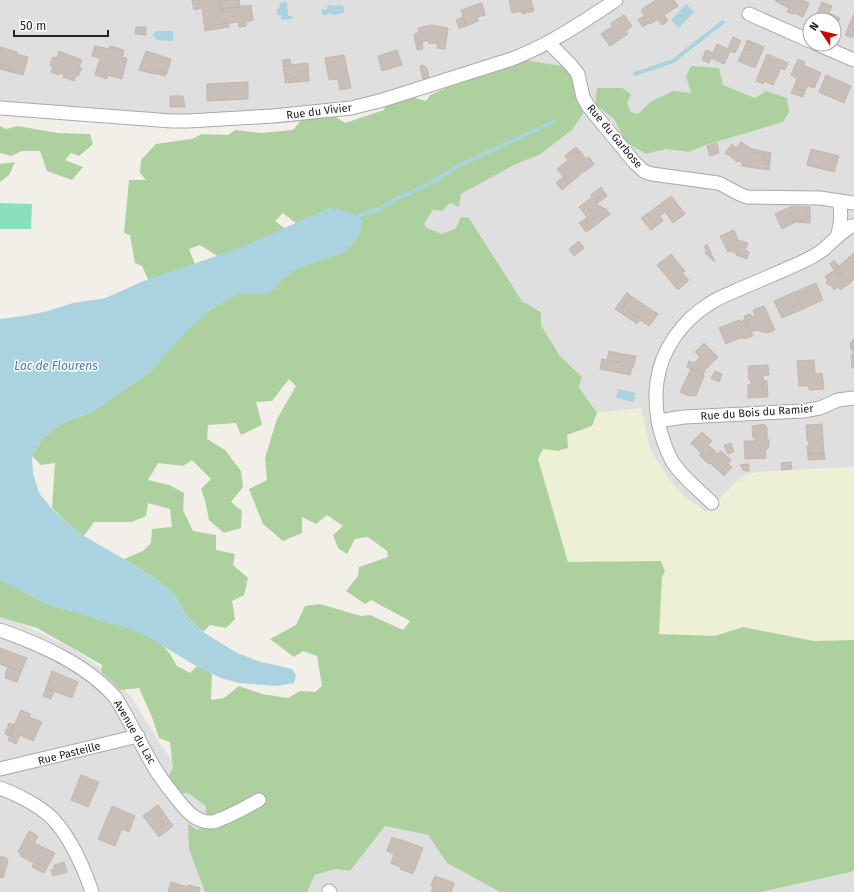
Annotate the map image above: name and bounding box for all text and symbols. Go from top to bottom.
scale bar [14,12,108,38]
north arrow [802,12,842,52]
text: 50 m [20,19,46,33]
text: N [807,20,822,33]
street label: Rue du Vivier [286,101,353,122]
street label: Rue du Garbose [584,102,645,171]
water label: Lac de Flourens [14,359,98,373]
street label: Rue du Bois du Ramier [700,402,815,423]
street label: Avenue du Lac [111,698,158,767]
street label: Rue Pasteille [36,739,102,768]

